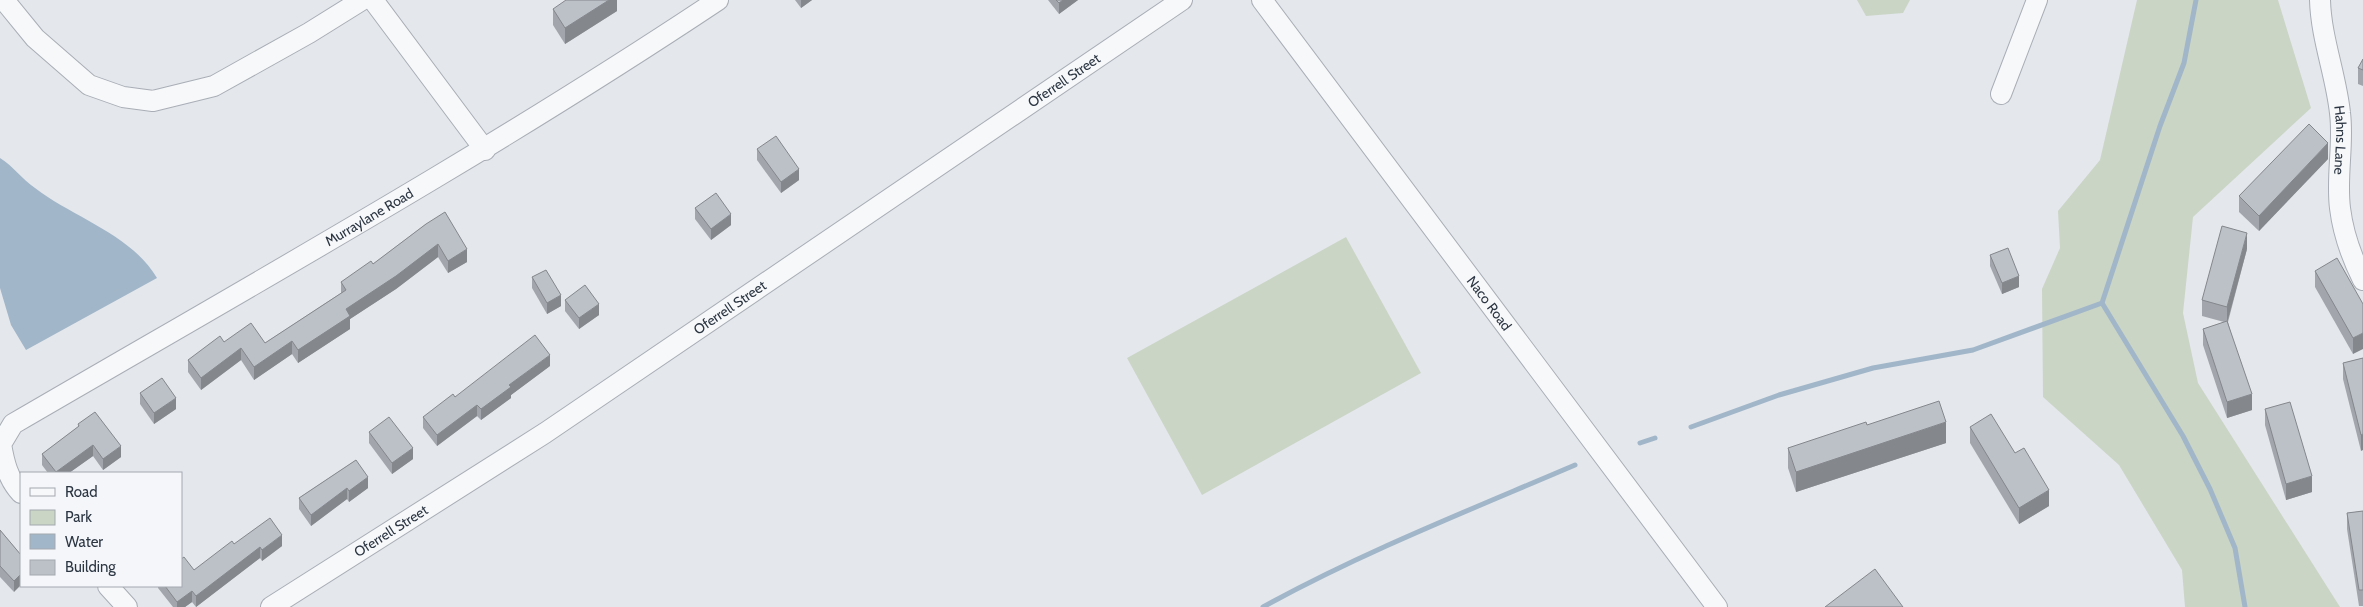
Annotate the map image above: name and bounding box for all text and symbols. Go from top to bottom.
street label: Oferrell Street [1024,49,1104,111]
street label: Hahns Lane [2330,104,2350,175]
street label: Murraylane Road [322,184,417,250]
street label: Naco Road [1463,272,1516,334]
street label: Oferrell Street [690,276,770,338]
legend [20,472,182,587]
text: Road [65,483,98,501]
street label: Oferrell Street [351,501,431,561]
text: Park [65,508,92,526]
text: Water [65,533,103,551]
text: Building [65,558,116,576]

